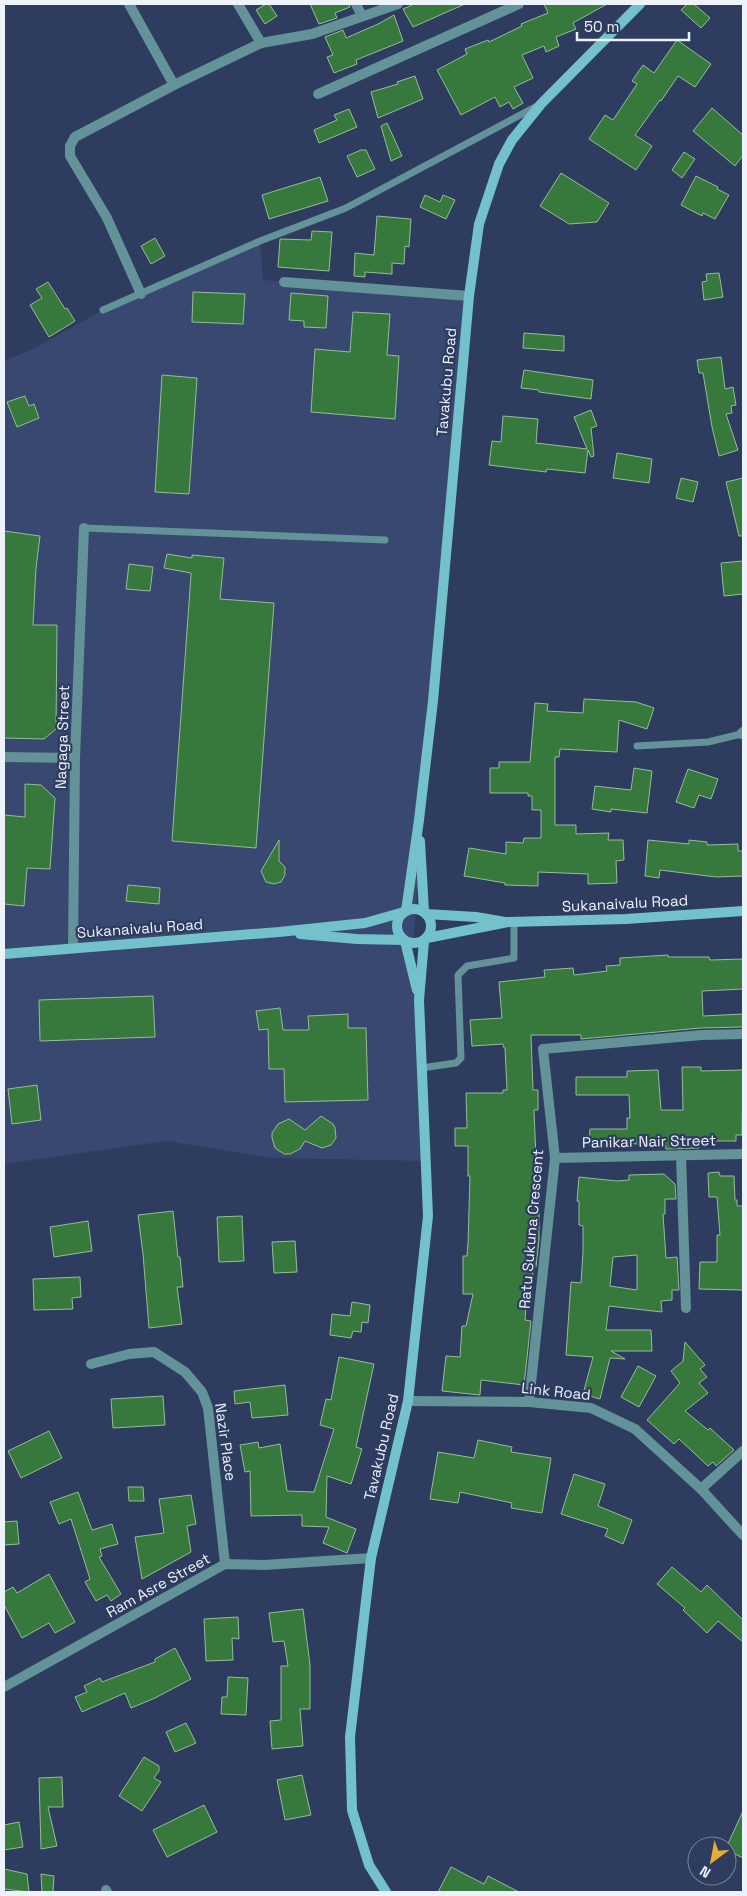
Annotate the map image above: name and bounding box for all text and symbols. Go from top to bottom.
scale bar [577,10,690,42]
text: 50 m [584,17,619,36]
street label: Tavakubu Road [432,327,460,437]
street label: Nagaga Street [51,684,73,789]
street label: Sukanaivalu Road [561,890,689,916]
street label: Sukanaivalu Road [76,914,204,942]
street label: Panikar Nair Street [582,1130,716,1152]
street label: Ratu Sukuna Crescent [515,1148,547,1310]
street label: Link Road [520,1378,592,1404]
street label: Tavakubu Road [359,1392,403,1502]
street label: Nazir Place [211,1402,241,1482]
street label: Ram Asre Street [103,1549,213,1621]
north arrow [687,1836,737,1886]
text: N [696,1862,714,1882]

